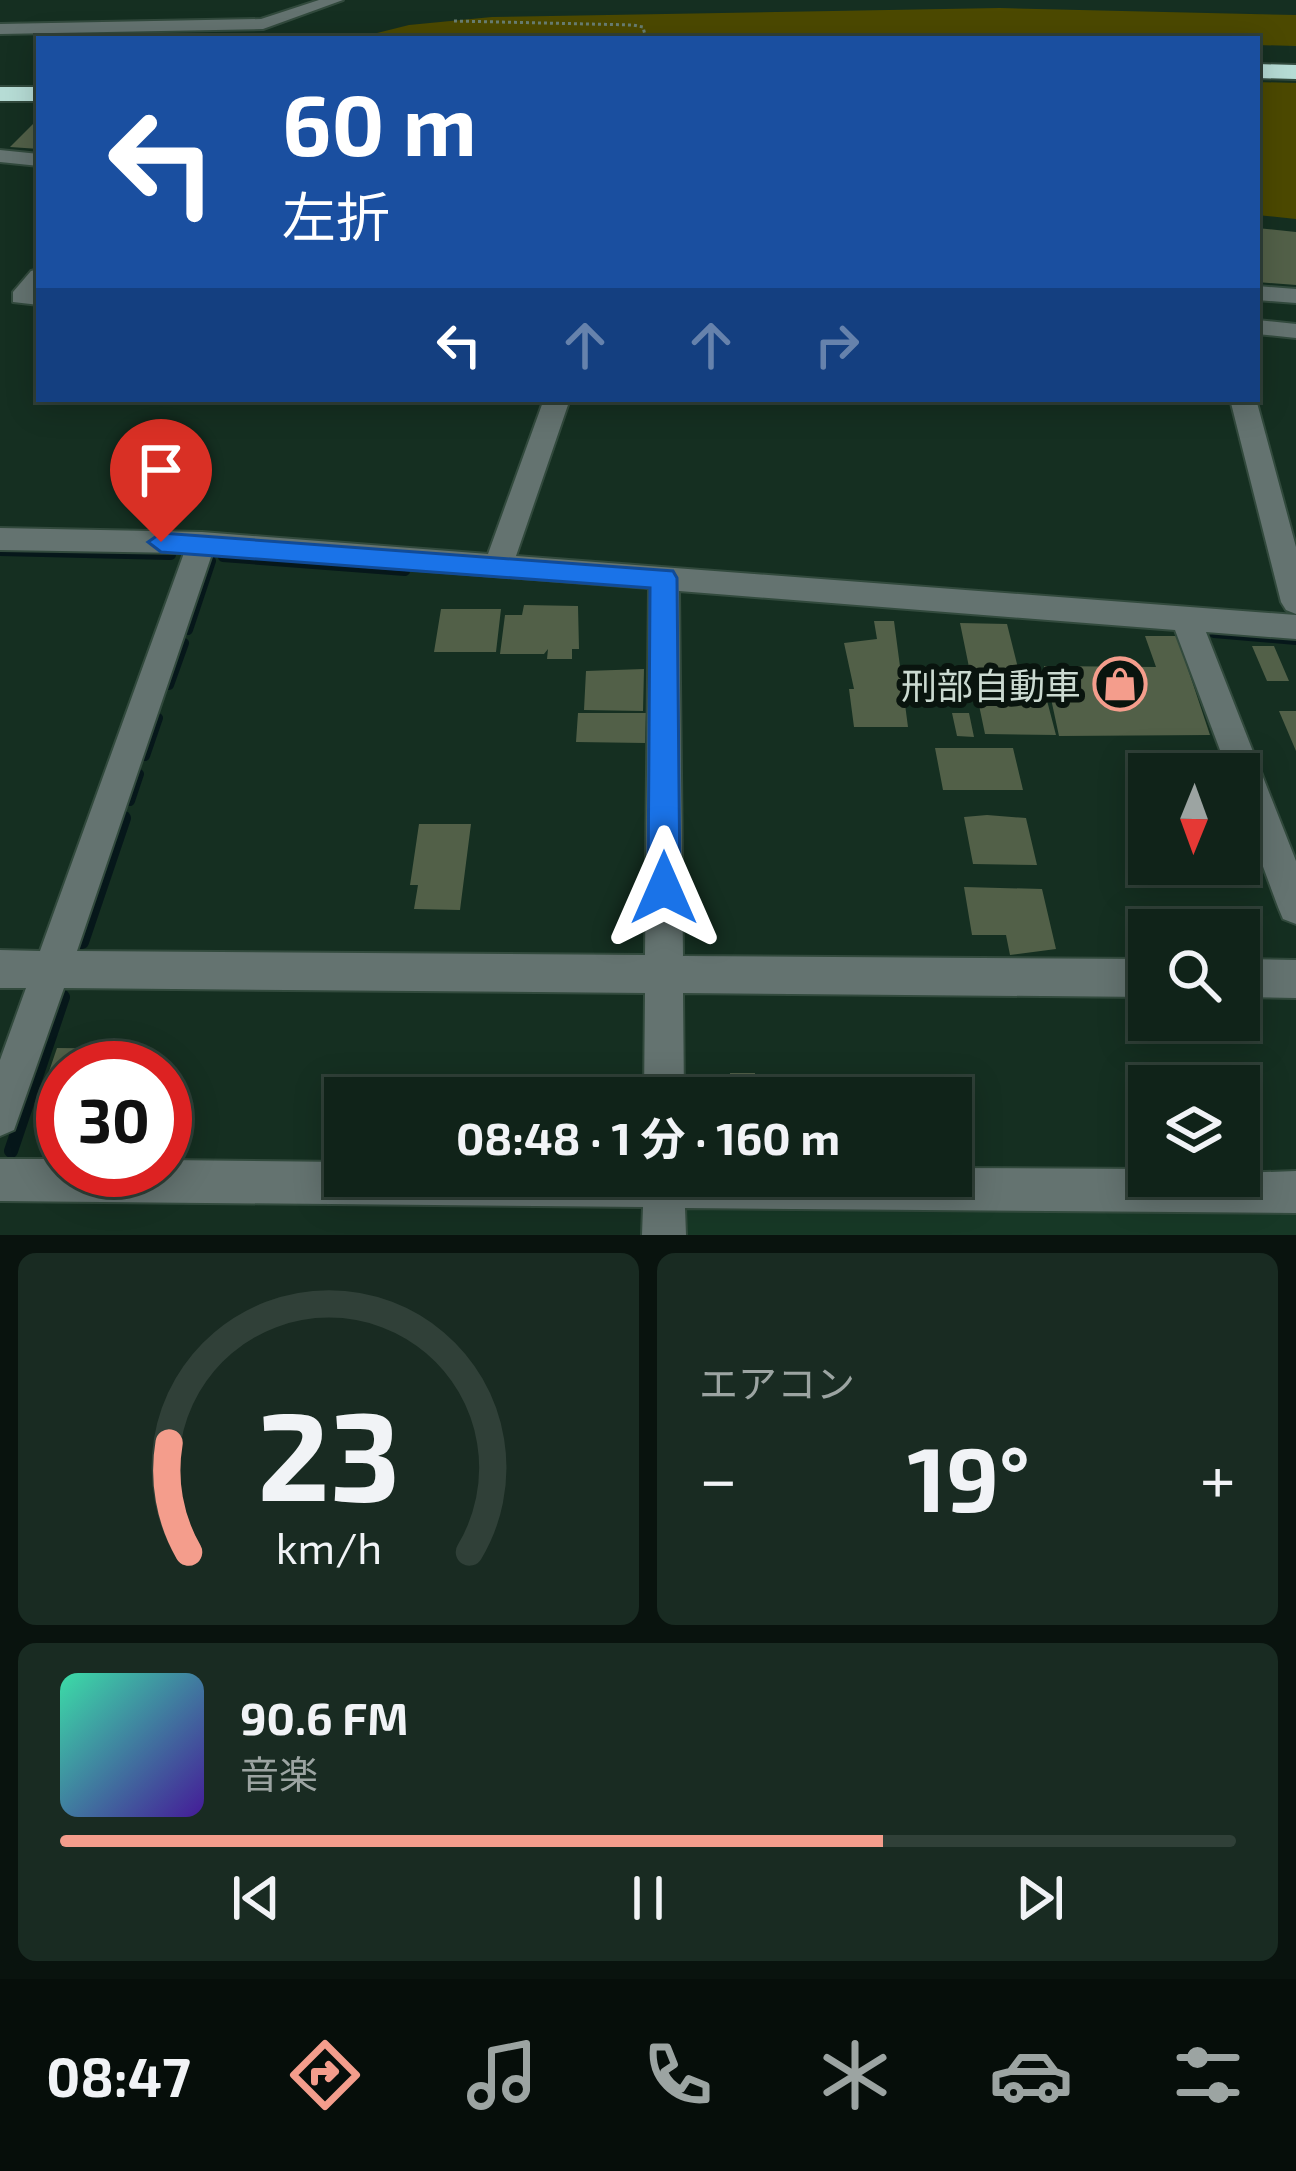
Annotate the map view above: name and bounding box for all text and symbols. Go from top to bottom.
text: 60 m [282,72,477,173]
icon: left [84,84,240,240]
text: 左折 [282,183,390,248]
icon: left [426,312,492,378]
icon: ahead [552,312,618,378]
icon: ahead [678,312,744,378]
icon: right [804,312,870,378]
pin [110,419,212,542]
icon: arrive [128,437,194,503]
shop icon: 刑部自動車 [1092,656,1148,712]
place label: 刑部自動車 [901,663,1081,706]
north arrow [1128,753,1260,885]
map controls [1128,753,1260,1197]
position arrow [601,825,727,951]
button: search [1128,909,1260,1041]
speed limit sign: 30 [36,1041,192,1197]
button: layers [1128,1065,1260,1197]
text: 08:48 · 1 分 · 160 m [456,1110,840,1164]
text: エアコン [699,1359,855,1406]
text: 23 [257,1376,400,1526]
text: 19° [907,1422,1030,1530]
text: − [699,1437,738,1516]
text: + [1200,1437,1236,1516]
text: km/h [275,1521,382,1573]
text: 90.6 FM [240,1690,408,1744]
text: 音楽 [240,1750,318,1797]
icon: previous [223,1865,289,1931]
icon: pause [615,1865,681,1931]
icon: next [1007,1865,1073,1931]
icon: directions [283,2033,367,2117]
icon: music [460,2033,544,2117]
icon: phone [636,2033,720,2117]
icon: climate [813,2033,897,2117]
icon: car [989,2033,1073,2117]
icon: filters [1166,2033,1250,2117]
text: 08:47 [46,2043,191,2108]

